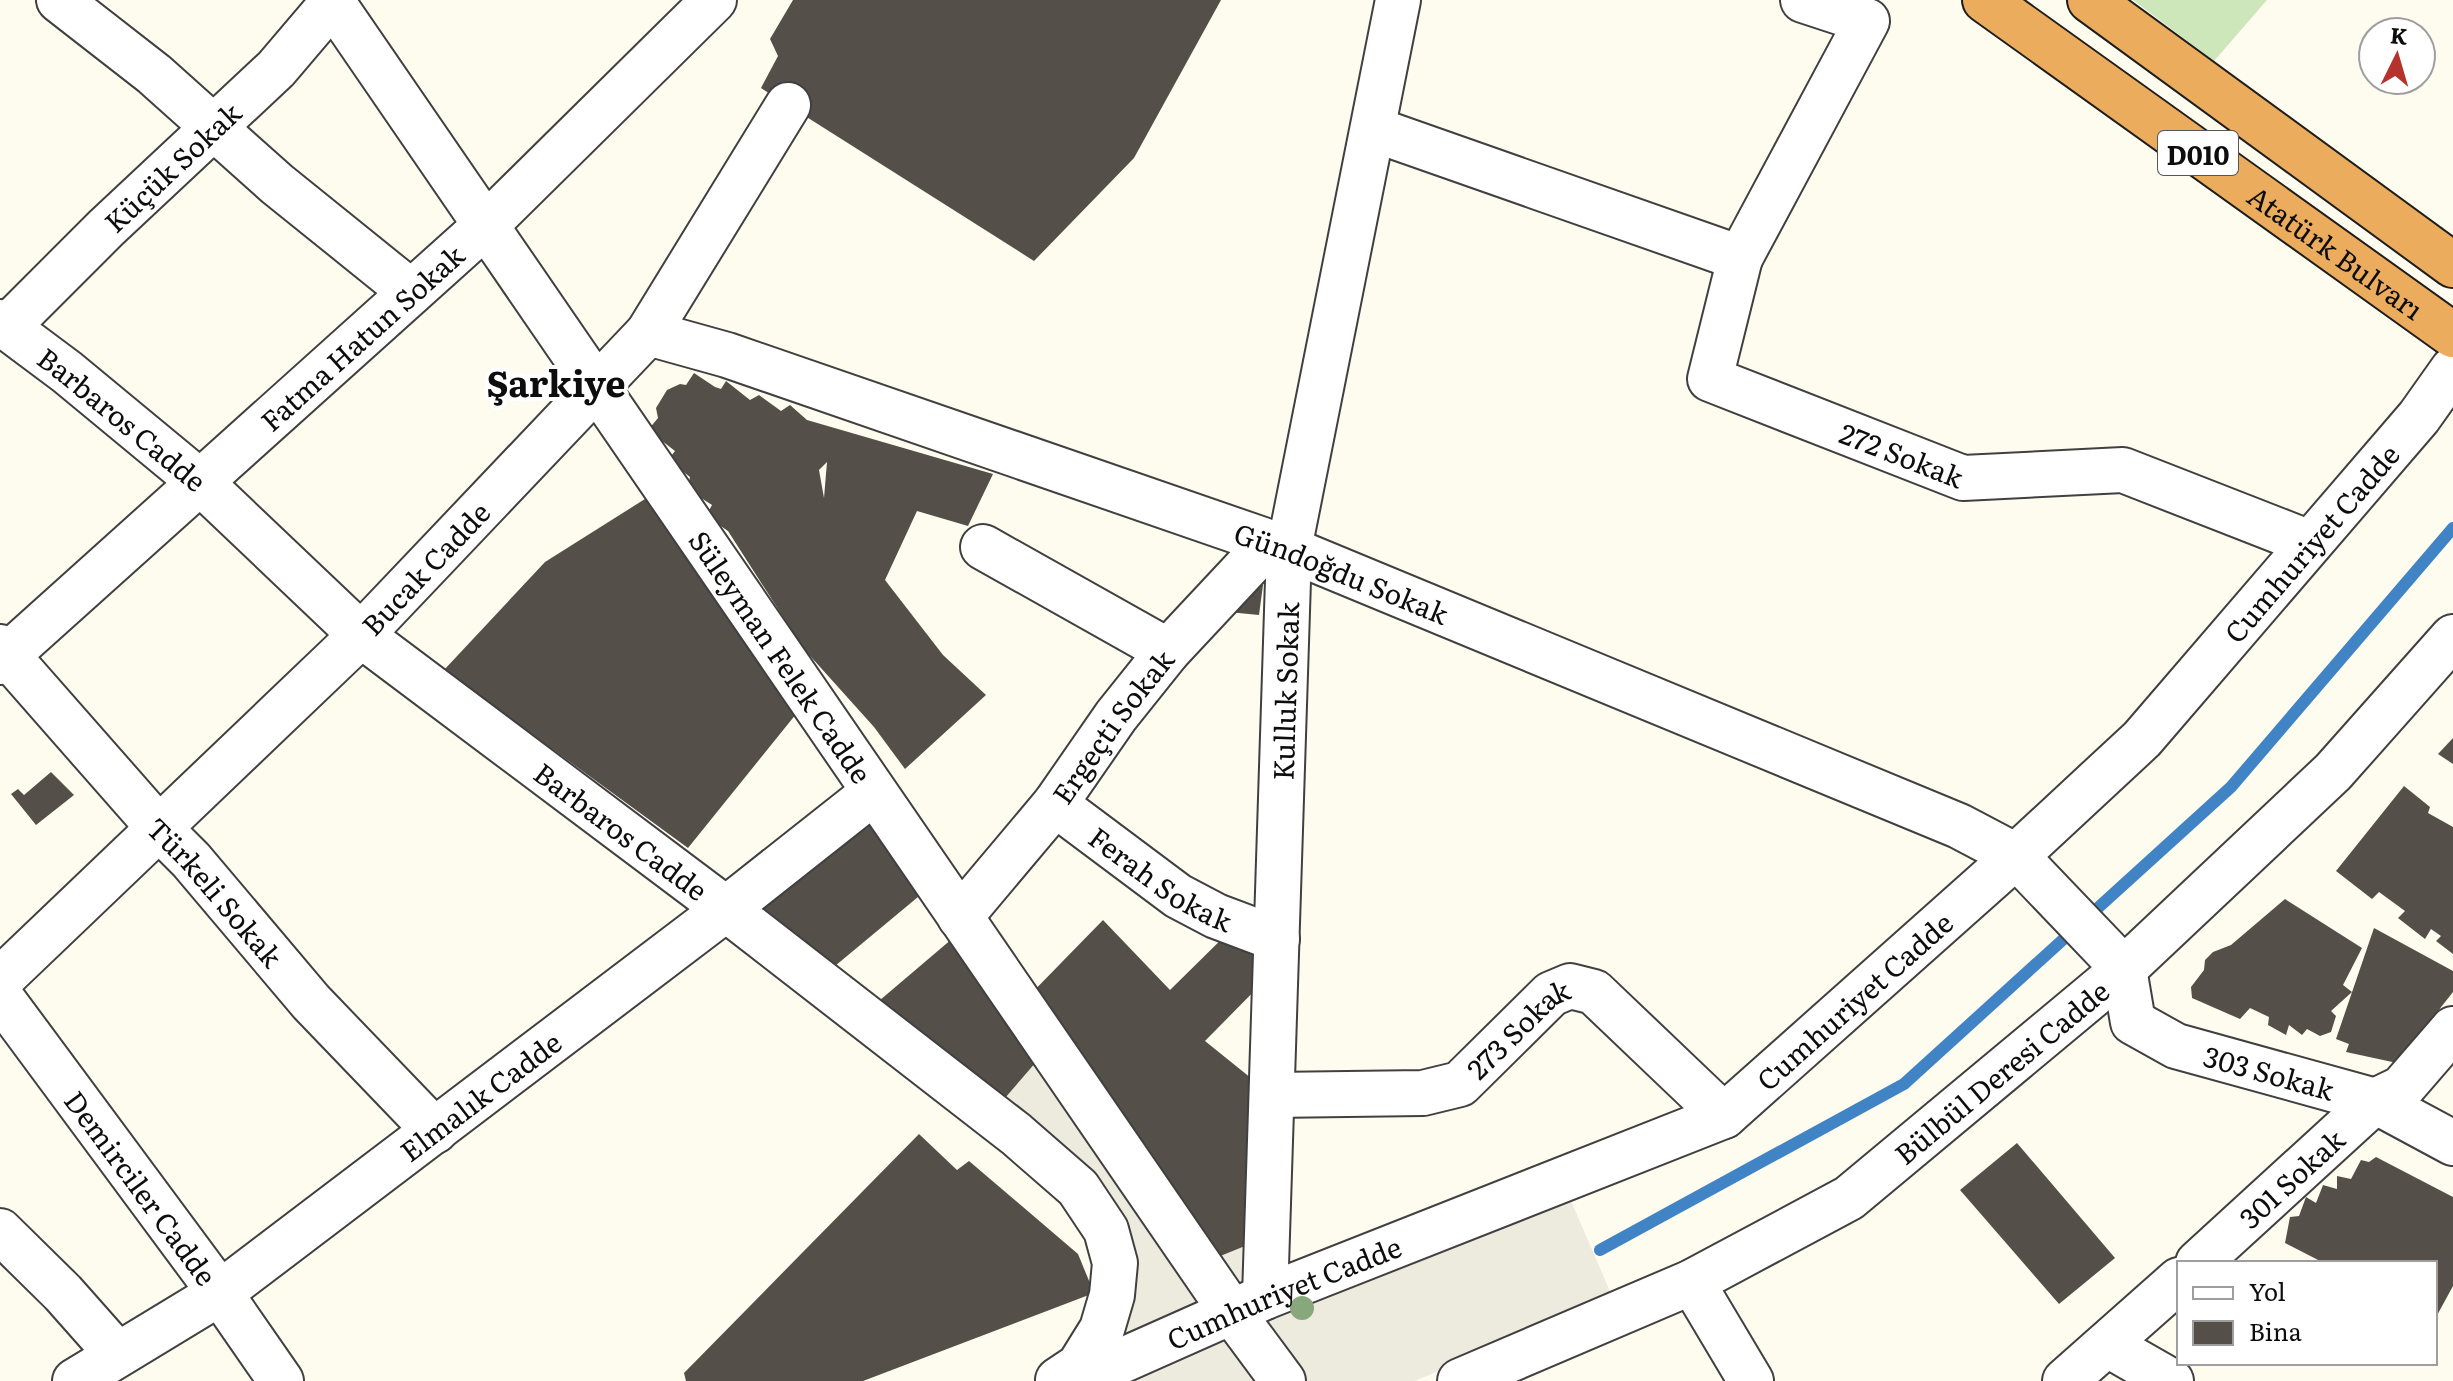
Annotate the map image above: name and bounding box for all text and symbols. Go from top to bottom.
north arrow [2357,16,2437,96]
text: K [2389,17,2410,52]
street label: Küçük Sokak [94,91,250,241]
road number: D010 [2158,131,2238,175]
street label: Atatürk Bulvarı [2240,174,2433,329]
street label: Fatma Hatun Sokak [250,233,473,440]
street label: Barbaros Cadde [29,336,216,500]
district label: Şarkiye [486,355,626,408]
street label: 272 Sokak [1834,411,1971,498]
street label: Cumhuriyet Cadde [2213,434,2408,651]
street label: Bucak Cadde [351,492,499,644]
street label: Gündoğdu Sokak [1229,511,1456,634]
street label: Süleyman Felek Cadde [680,521,883,791]
street label: Kulluk Sokak [1261,601,1308,781]
street label: Ergeçti Sokak [1041,639,1183,812]
street label: Barbaros Cadde [526,751,717,910]
street label: Türkeli Sokak [138,807,294,976]
street label: Ferah Sokak [1081,816,1239,942]
street label: Cumhuriyet Cadde [1746,901,1961,1099]
street label: 273 Sokak [1456,967,1577,1088]
street label: Bülbül Deresi Cadde [1884,970,2117,1173]
street label: Elmalık Cadde [390,1021,570,1171]
street label: 303 Sokak [2199,1034,2340,1110]
street label: Demirciler Cadde [55,1081,228,1293]
street label: 301 Sokak [2229,1118,2354,1237]
street label: Cumhuriyet Cadde [1160,1224,1407,1359]
legend [2177,1261,2437,1365]
text: Yol [2249,1273,2286,1308]
text: Bina [2249,1313,2302,1348]

